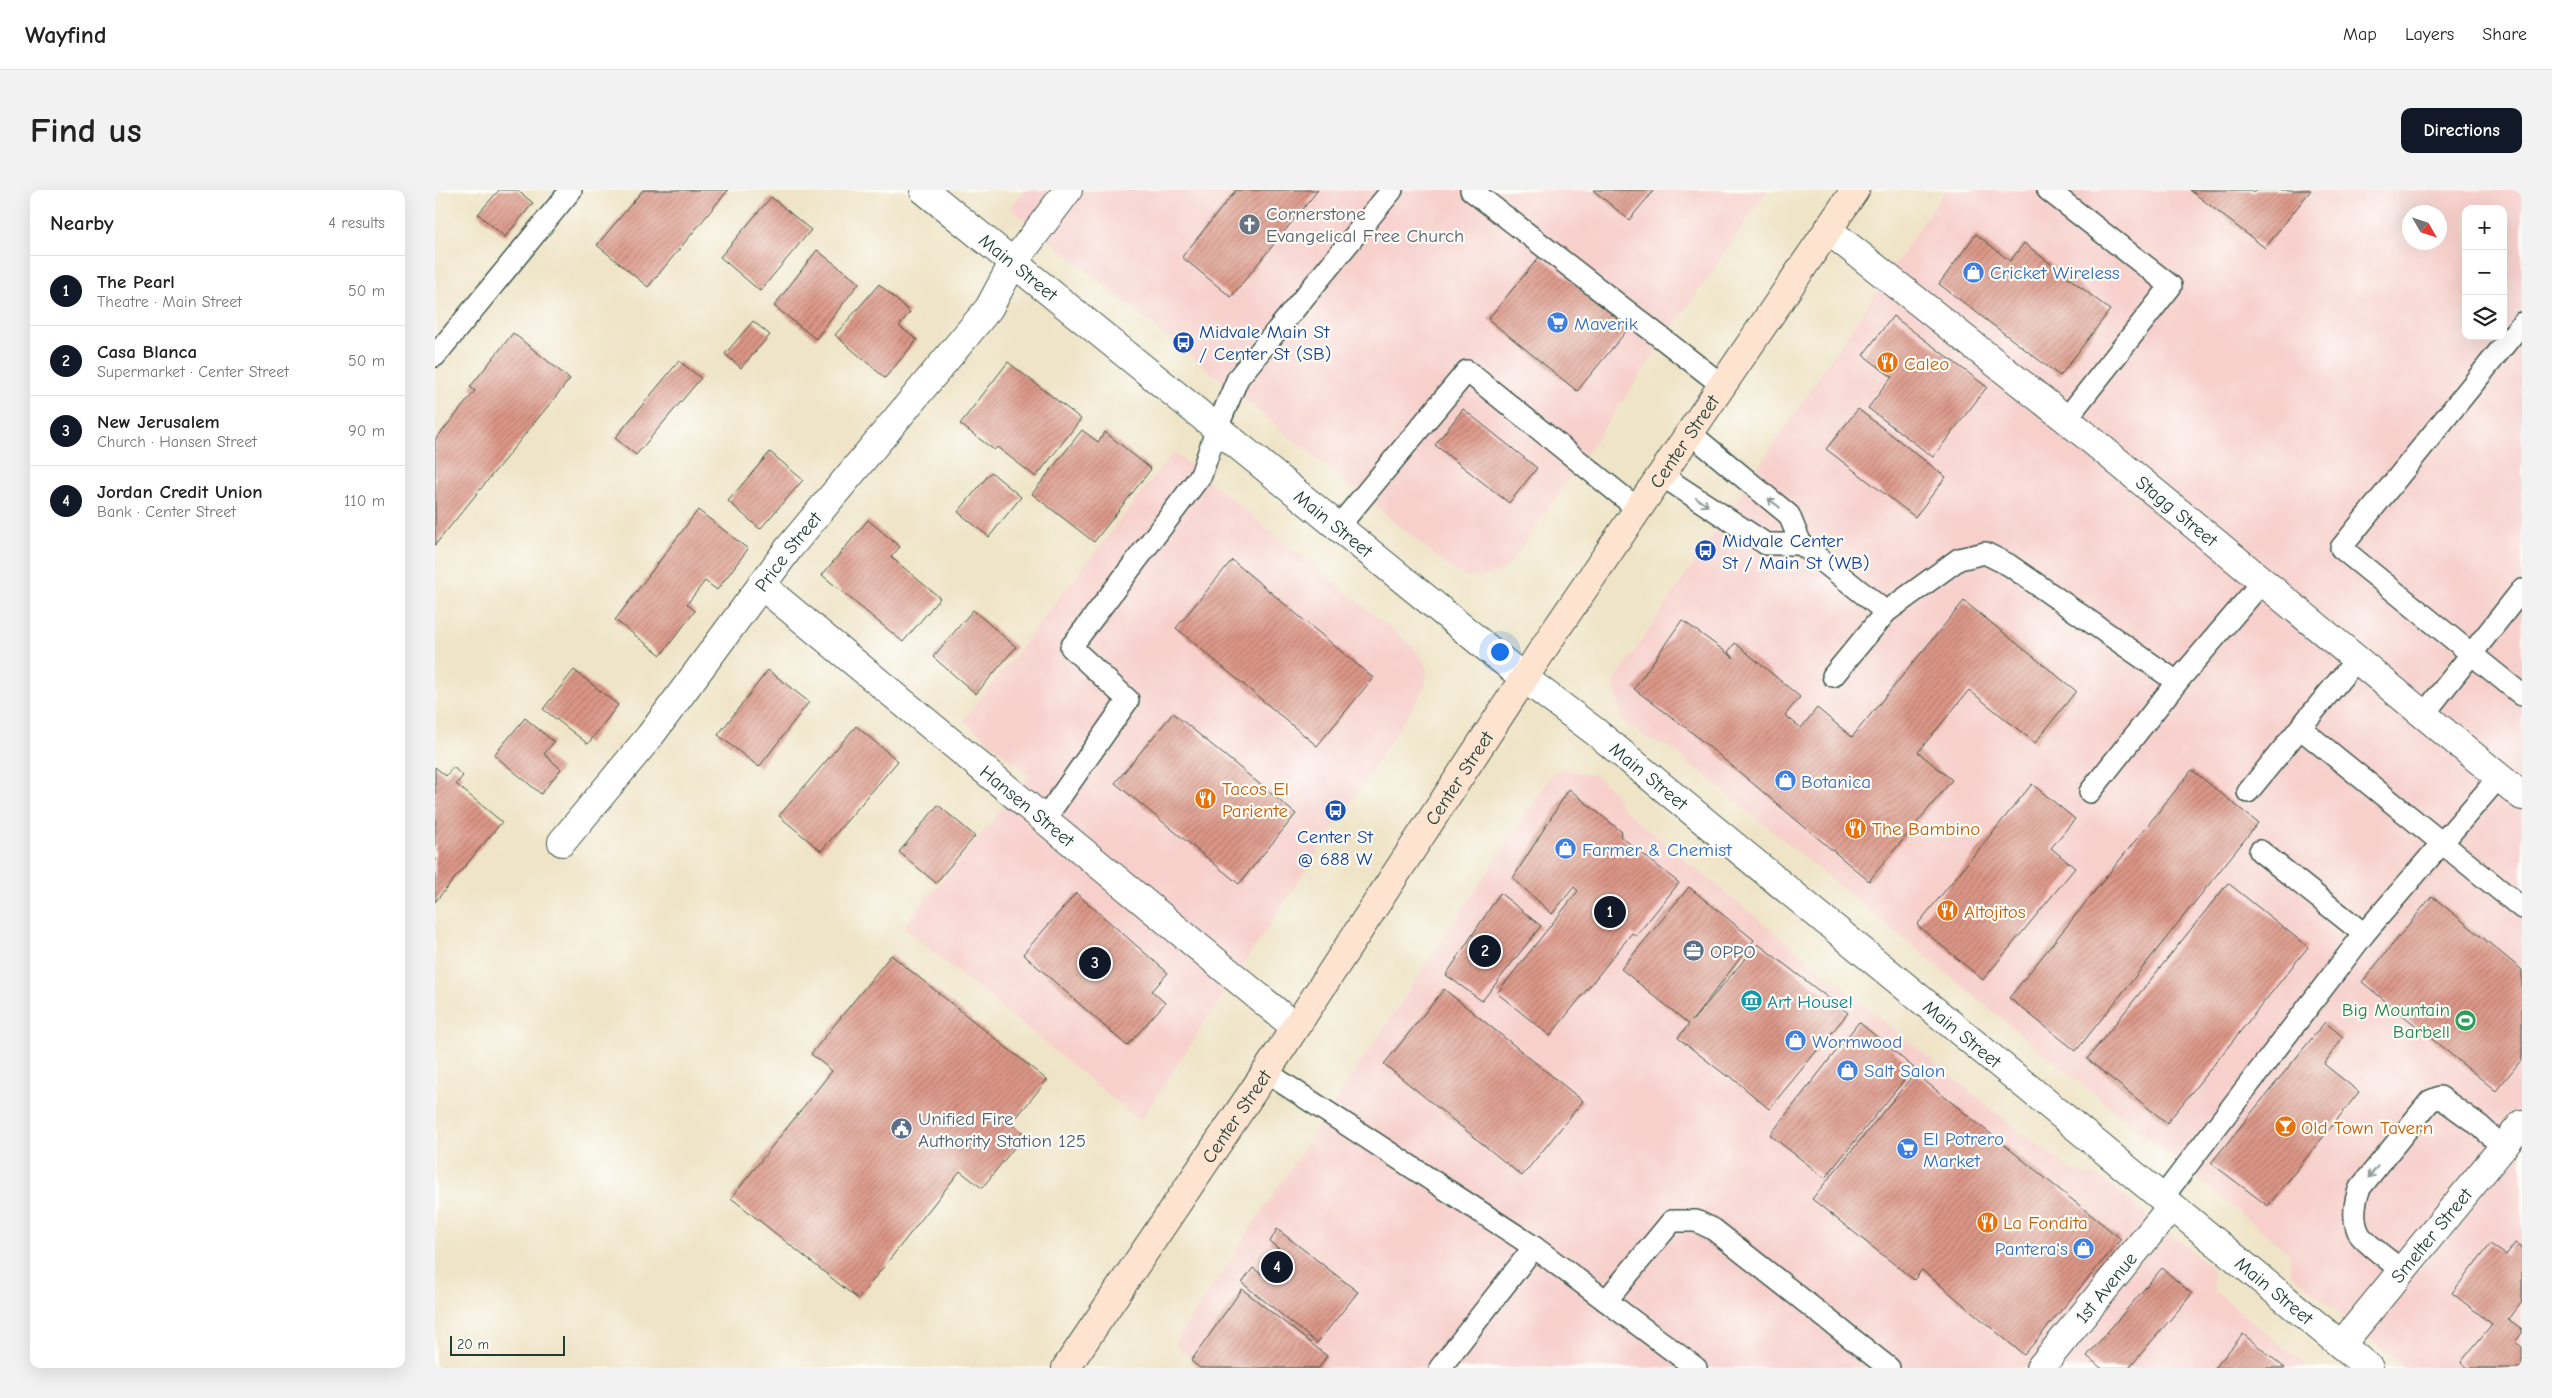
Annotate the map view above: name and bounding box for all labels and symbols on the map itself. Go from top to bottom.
place label: Cornerstone Evangelical Free Church [1266,203,1464,247]
north arrow [2402,205,2447,250]
church icon: Cornerstone Evangelical Free Church [1238,212,1262,236]
street label: Main Street [974,229,1062,306]
shop icon: Cricket Wireless [1962,260,1986,284]
place label: Cricket Wireless [1990,262,2120,284]
supermarket icon: Maverik [1546,311,1570,335]
place label: Maverik [1574,313,1639,335]
place label: Midvale Main St / Center St (SB) [1199,321,1331,365]
bus stop icon: Midvale Main St / Center St (SB) [1171,330,1195,354]
restaurant icon: Caleo [1876,351,1900,375]
place label: Caleo [1904,353,1949,375]
street label: Center Street [1646,391,1725,493]
street label: Stagg Street [2131,471,2222,552]
street label: Main Street [1289,486,1377,563]
one-way arrow [1694,497,1708,507]
one-way arrow [1768,498,1781,509]
street label: Price Street [751,507,827,596]
place label: Midvale Center St / Main St (WB) [1722,530,1869,574]
bus stop icon: Midvale Center St / Main St (WB) [1694,539,1718,563]
your location [1487,639,1513,665]
street label: Center Street [1421,727,1499,829]
street label: Main Street [1605,738,1692,815]
street label: Hansen Street [975,761,1079,852]
shop icon: Botanica [1773,769,1797,793]
place label: Botanica [1801,771,1871,793]
place label: Tacos El Pariente [1222,778,1289,822]
restaurant icon: Tacos El Pariente [1194,787,1218,811]
bus stop icon: Center St @ 688 W [1323,798,1347,822]
restaurant icon: The Bambino [1844,816,1868,840]
place label: The Bambino [1872,818,1980,840]
place label: Center St @ 688 W [1297,826,1374,870]
shop icon: Farmer & Chemist [1554,837,1578,861]
place label: Farmer & Chemist [1582,839,1732,861]
pin: 1 [1594,893,1626,931]
restaurant icon: Altojitos [1936,899,1960,923]
place label: Altojitos [1964,901,2026,923]
pin: 2 [1469,932,1501,970]
office icon: OPPO [1682,939,1706,963]
place label: OPPO [1710,941,1756,963]
pin: 3 [1079,944,1111,982]
museum icon: Art House! [1739,989,1763,1013]
place label: Art House! [1767,991,1853,1013]
street label: Main Street [1918,996,2006,1073]
place label: Big Mountain Barbell [2342,999,2450,1043]
sports icon: Big Mountain Barbell [2454,1008,2478,1032]
shop icon: Wormwood [1784,1029,1808,1053]
place label: Wormwood [1812,1031,1902,1053]
shop icon: Salt Salon [1836,1058,1860,1082]
place label: Salt Salon [1864,1060,1945,1082]
street label: Center Street [1198,1065,1277,1167]
place label: Unified Fire Authority Station 125 [918,1108,1086,1152]
bar icon: Old Town Tavern [2273,1115,2297,1139]
public building icon: Unified Fire Authority Station 125 [890,1117,914,1141]
place label: Old Town Tavern [2301,1117,2433,1139]
place label: El Potrero Market [1923,1128,2004,1172]
supermarket icon: El Potrero Market [1895,1137,1919,1161]
one-way arrow [2367,1165,2378,1178]
street label: Smelter Street [2387,1184,2477,1288]
restaurant icon: La Fondita [1975,1210,1999,1234]
place label: La Fondita [2003,1212,2088,1234]
shop icon: Pantera's [2072,1236,2096,1260]
place label: Pantera's [1995,1238,2068,1260]
pin: 4 [1261,1248,1293,1286]
street label: 1st Avenue [2071,1248,2142,1328]
street label: Main Street [2230,1252,2318,1330]
scale bar [450,1333,565,1356]

